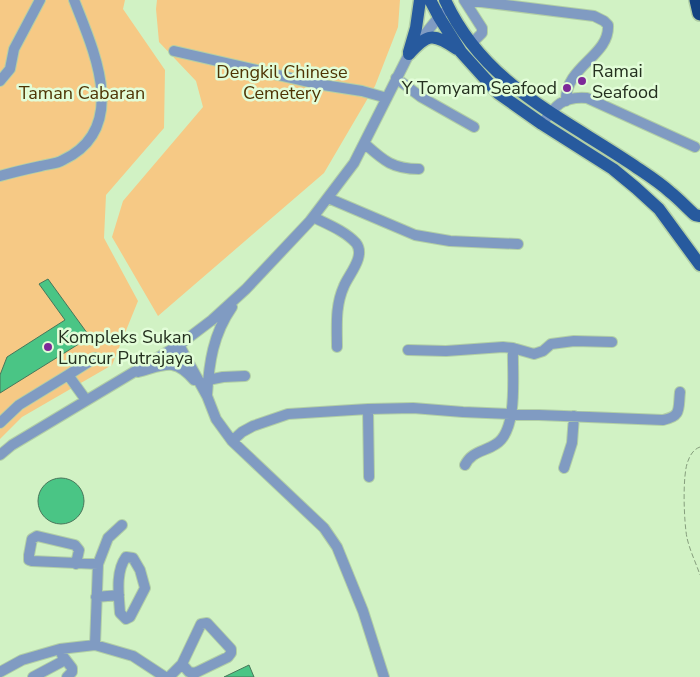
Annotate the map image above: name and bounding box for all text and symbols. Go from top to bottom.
place label: Ramai Seafood [592,59,658,104]
park label: Dengkil Chinese Cemetery [216,60,348,105]
marker: Ramai Seafood [576,75,588,87]
place label: Y Tomyam Seafood [401,76,557,100]
park label: Taman Cabaran [19,81,145,105]
marker: Y Tomyam Seafood [561,82,573,94]
place label: Kompleks Sukan Luncur Putrajaya [58,325,193,370]
marker: Kompleks Sukan Luncur Putrajaya [42,341,54,353]

